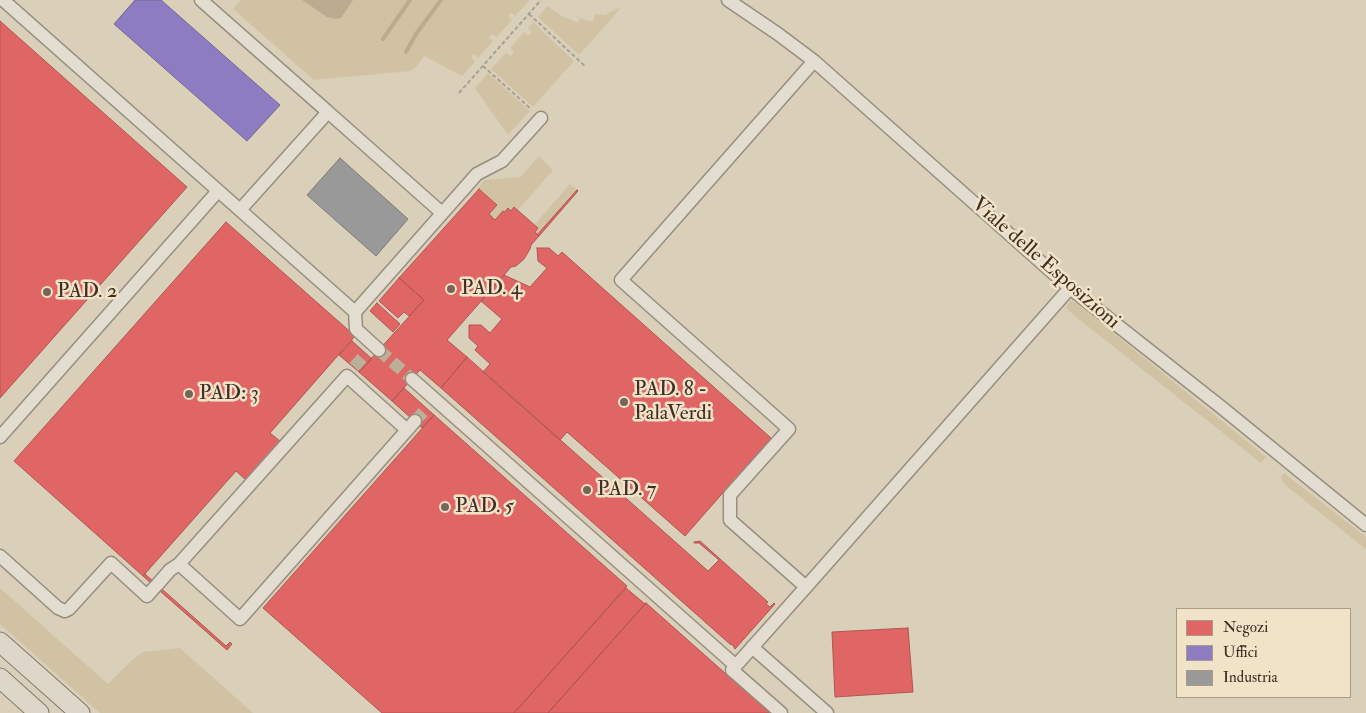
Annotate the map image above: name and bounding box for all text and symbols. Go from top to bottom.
street label: Viale delle Esposizioni [966,193,1124,335]
place label: PAD. 4 [461,276,522,302]
place label: PAD. 2 [57,279,117,305]
marker: PAD. 4 [445,283,457,295]
marker: PAD. 2 [41,286,53,298]
place label: PAD. 8 - PalaVerdi [634,377,712,427]
place label: PAD: 3 [199,381,259,407]
marker: PAD: 3 [183,388,195,400]
marker: PAD. 8 - PalaVerdi [618,396,630,408]
place label: PAD. 7 [597,477,656,503]
marker: PAD. 7 [581,484,593,496]
place label: PAD. 5 [455,494,514,520]
marker: PAD. 5 [439,501,451,513]
legend [1176,608,1351,698]
text: Negozi [1223,618,1268,637]
text: Uffici [1223,643,1258,662]
text: Industria [1223,668,1278,687]

